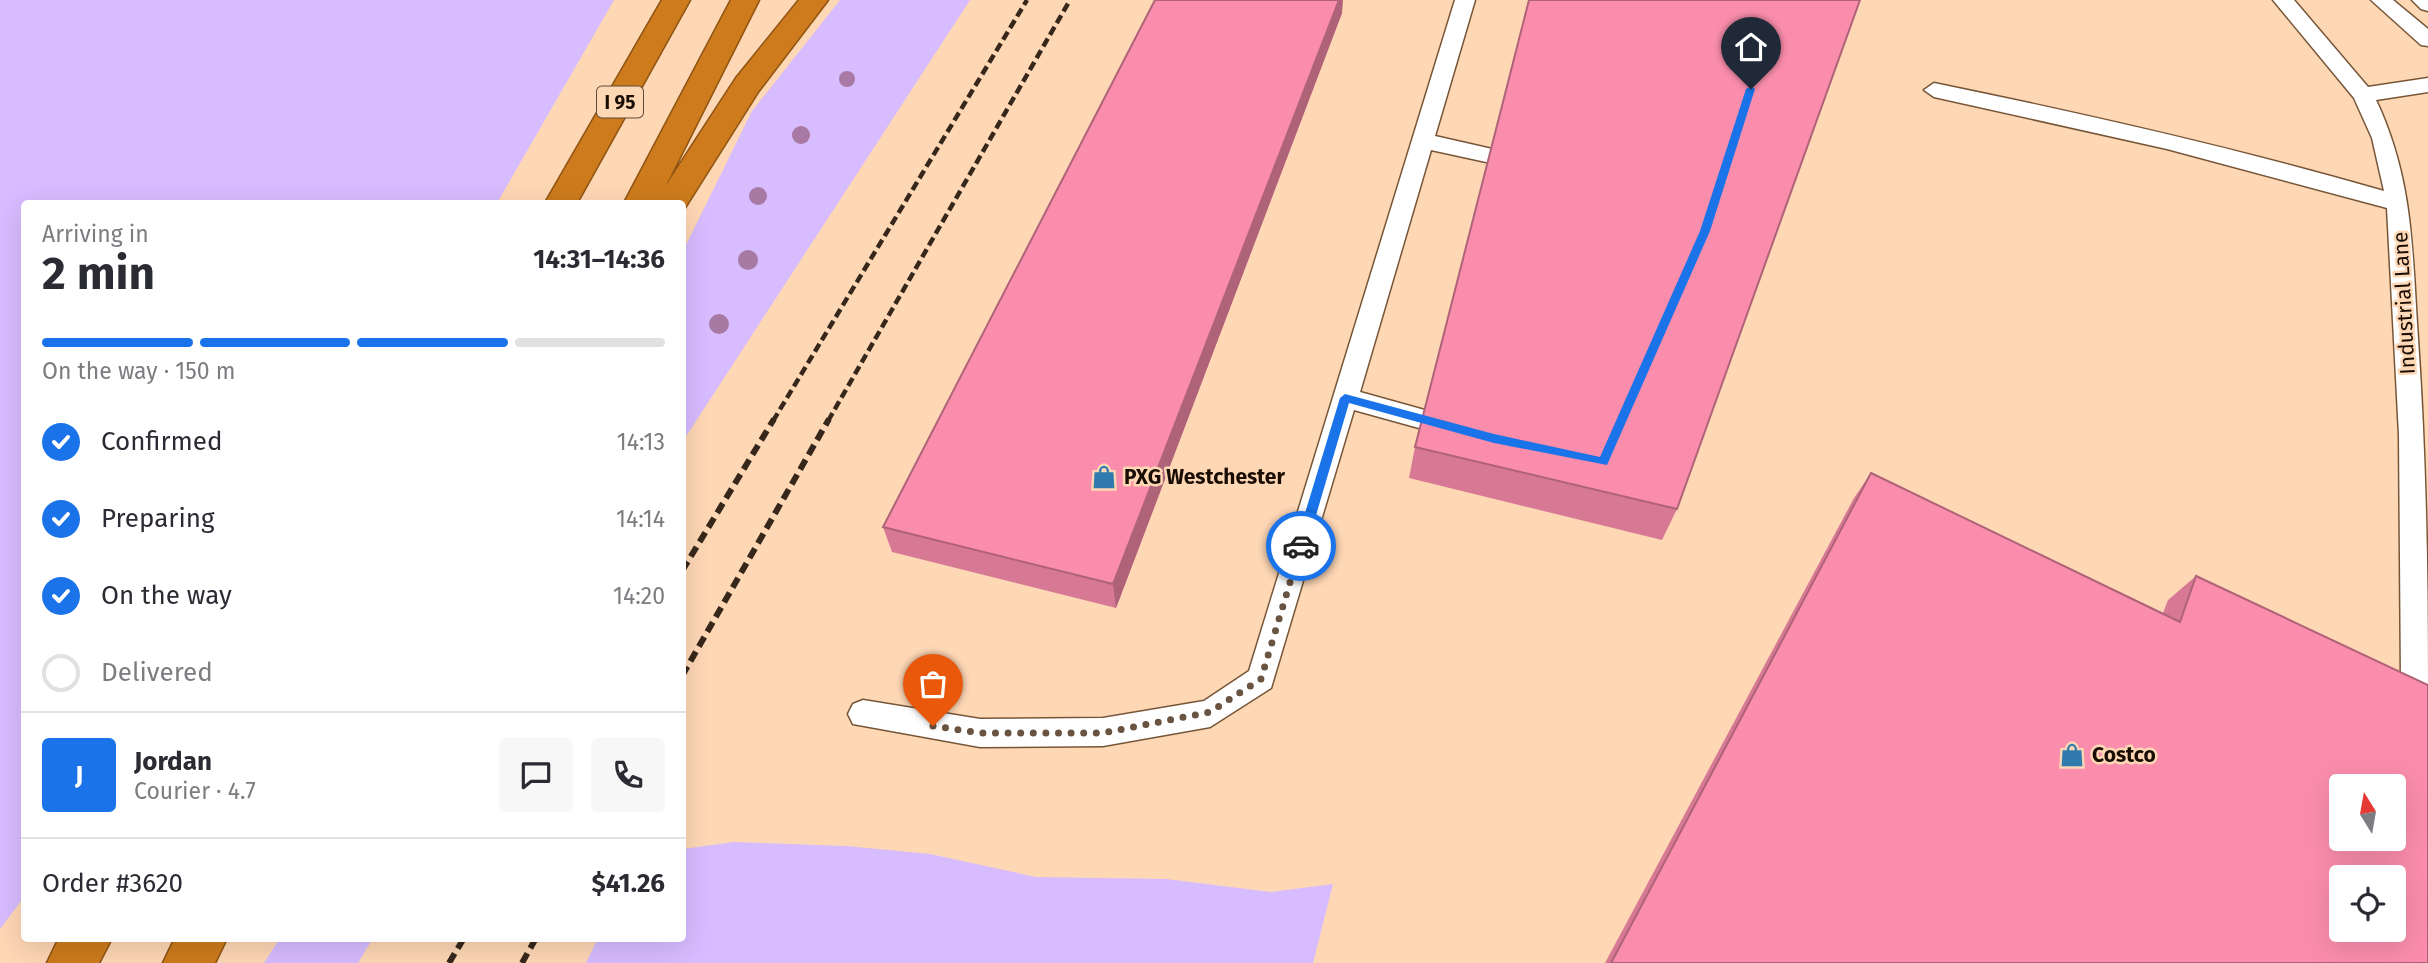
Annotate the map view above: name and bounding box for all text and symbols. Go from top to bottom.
pin [1721,17,1781,89]
icon: home [1732,28,1770,66]
road number: I 95 [597,86,643,118]
text: Arriving in [42,220,149,248]
street label: Industrial Lane [2387,231,2421,375]
text: 14:31–14:36 [533,244,665,275]
text: 2 min [42,246,155,301]
text: On the way · 150 m [42,357,235,385]
icon: check [42,423,80,461]
text: Confirmed [101,426,222,457]
text: 14:13 [617,428,665,456]
shop icon: PXG Westchester [1090,463,1118,491]
place label: PXG Westchester [1124,464,1285,490]
icon: check [42,500,80,538]
text: Preparing [101,503,214,534]
text: 14:14 [616,505,665,533]
courier [1266,511,1336,581]
icon: car [1282,527,1320,565]
icon: check [42,577,80,615]
text: On the way [101,580,232,611]
text: 14:20 [613,582,665,610]
pin [903,654,963,726]
text: Delivered [101,657,213,688]
icon: bag [914,665,952,703]
button: chat [499,738,573,812]
button: phone [591,738,665,812]
shop icon: Costco [2058,741,2086,769]
place label: Costco [2092,742,2156,768]
text: Jordan [134,746,212,777]
text: J [75,760,83,791]
north arrow [2329,774,2406,850]
map controls [2329,774,2406,942]
text: Courier · 4.7 [134,777,256,805]
button: locate [2329,865,2406,942]
text: Order #3620 [42,868,183,899]
text: $41.26 [591,868,665,899]

